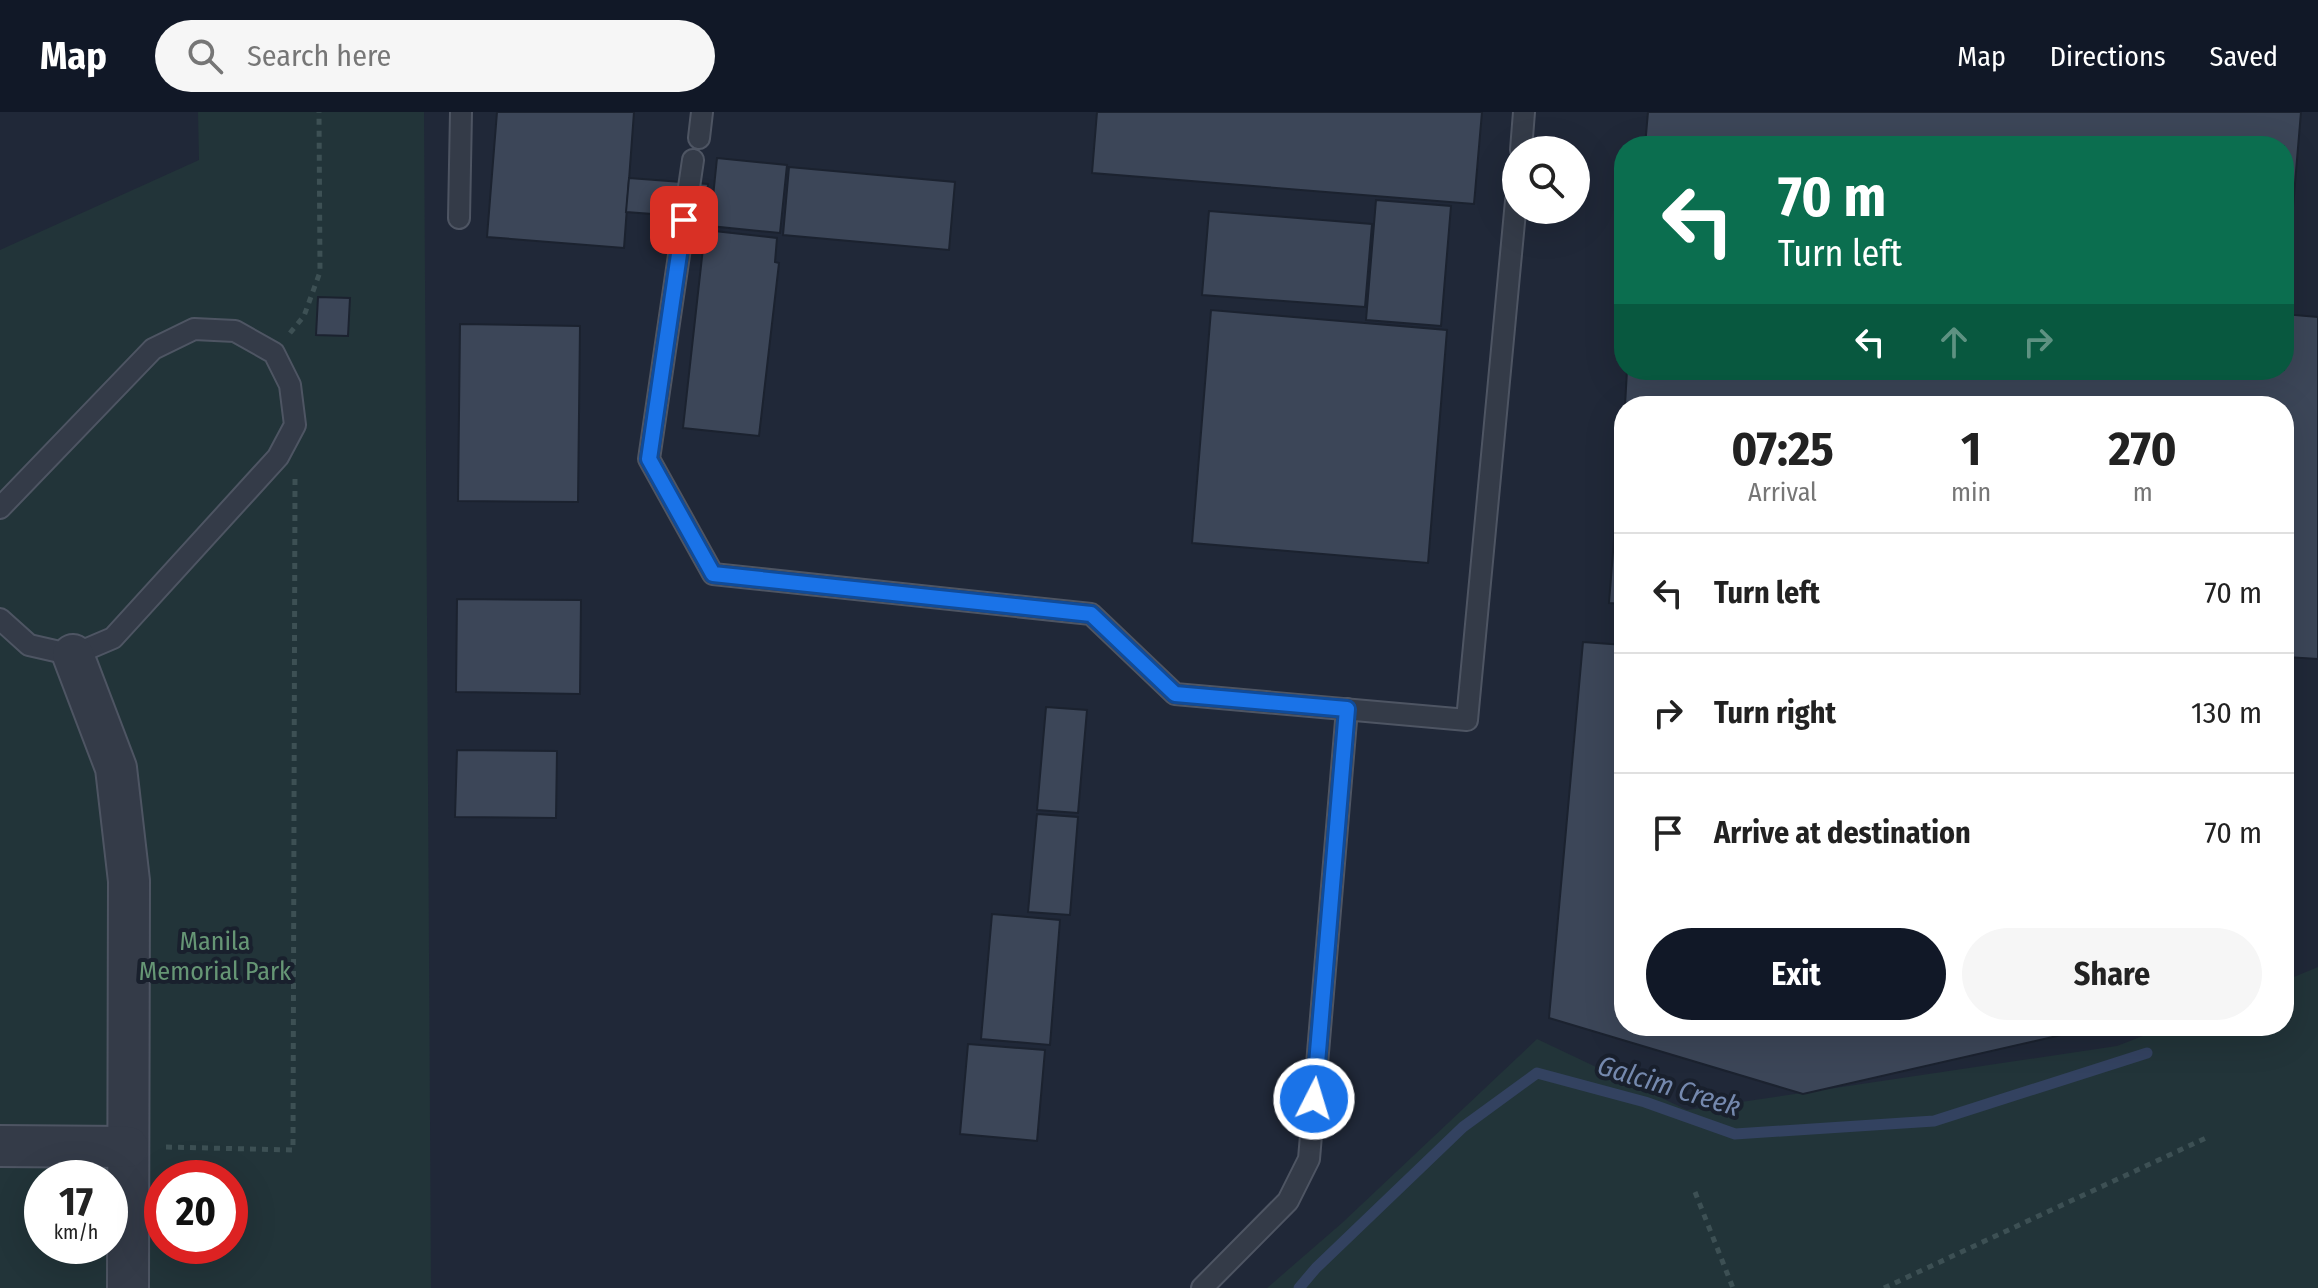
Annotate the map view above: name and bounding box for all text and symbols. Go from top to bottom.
search box [155,20,715,92]
text: Map [40,33,107,79]
icon: search [183,34,227,78]
text: Search here [247,38,391,74]
text: Map [1957,40,2006,73]
text: Directions [2050,40,2166,73]
text: Saved [2210,40,2278,73]
map controls [1502,136,1590,224]
button: search [1502,136,1590,224]
text: 70 m [1778,164,1886,231]
icon: left [1646,168,1750,272]
pin [650,186,718,254]
icon: arrive [662,198,706,242]
text: Turn left [1778,232,1902,276]
icon: left [1848,320,1892,364]
icon: ahead [1932,320,1976,364]
icon: right [2016,320,2060,364]
text: 07:25 [1731,420,1834,478]
text: 1 [1961,420,1981,478]
text: 270 [2109,420,2177,478]
text: Arrival [1748,477,1817,508]
text: min [1951,477,1991,508]
text: m [2133,477,2153,508]
icon: left [1646,571,1690,615]
text: Turn left [1714,575,1820,611]
text: 70 m [2204,575,2262,611]
icon: right [1646,691,1690,735]
text: Turn right [1714,695,1836,731]
text: 130 m [2191,695,2262,731]
icon: arrive [1646,811,1690,855]
text: Arrive at destination [1714,815,1971,851]
text: 70 m [2204,815,2262,851]
park label: Manila Memorial Park [139,926,292,987]
button: Exit [1646,928,1946,1020]
button: Share [1962,928,2262,1020]
water label: Galcim Creek [1594,1049,1744,1123]
position arrow [1272,1057,1356,1141]
speed limit sign: 20 [144,1160,248,1264]
text: 17 [59,1178,93,1226]
text: km/h [54,1220,98,1244]

